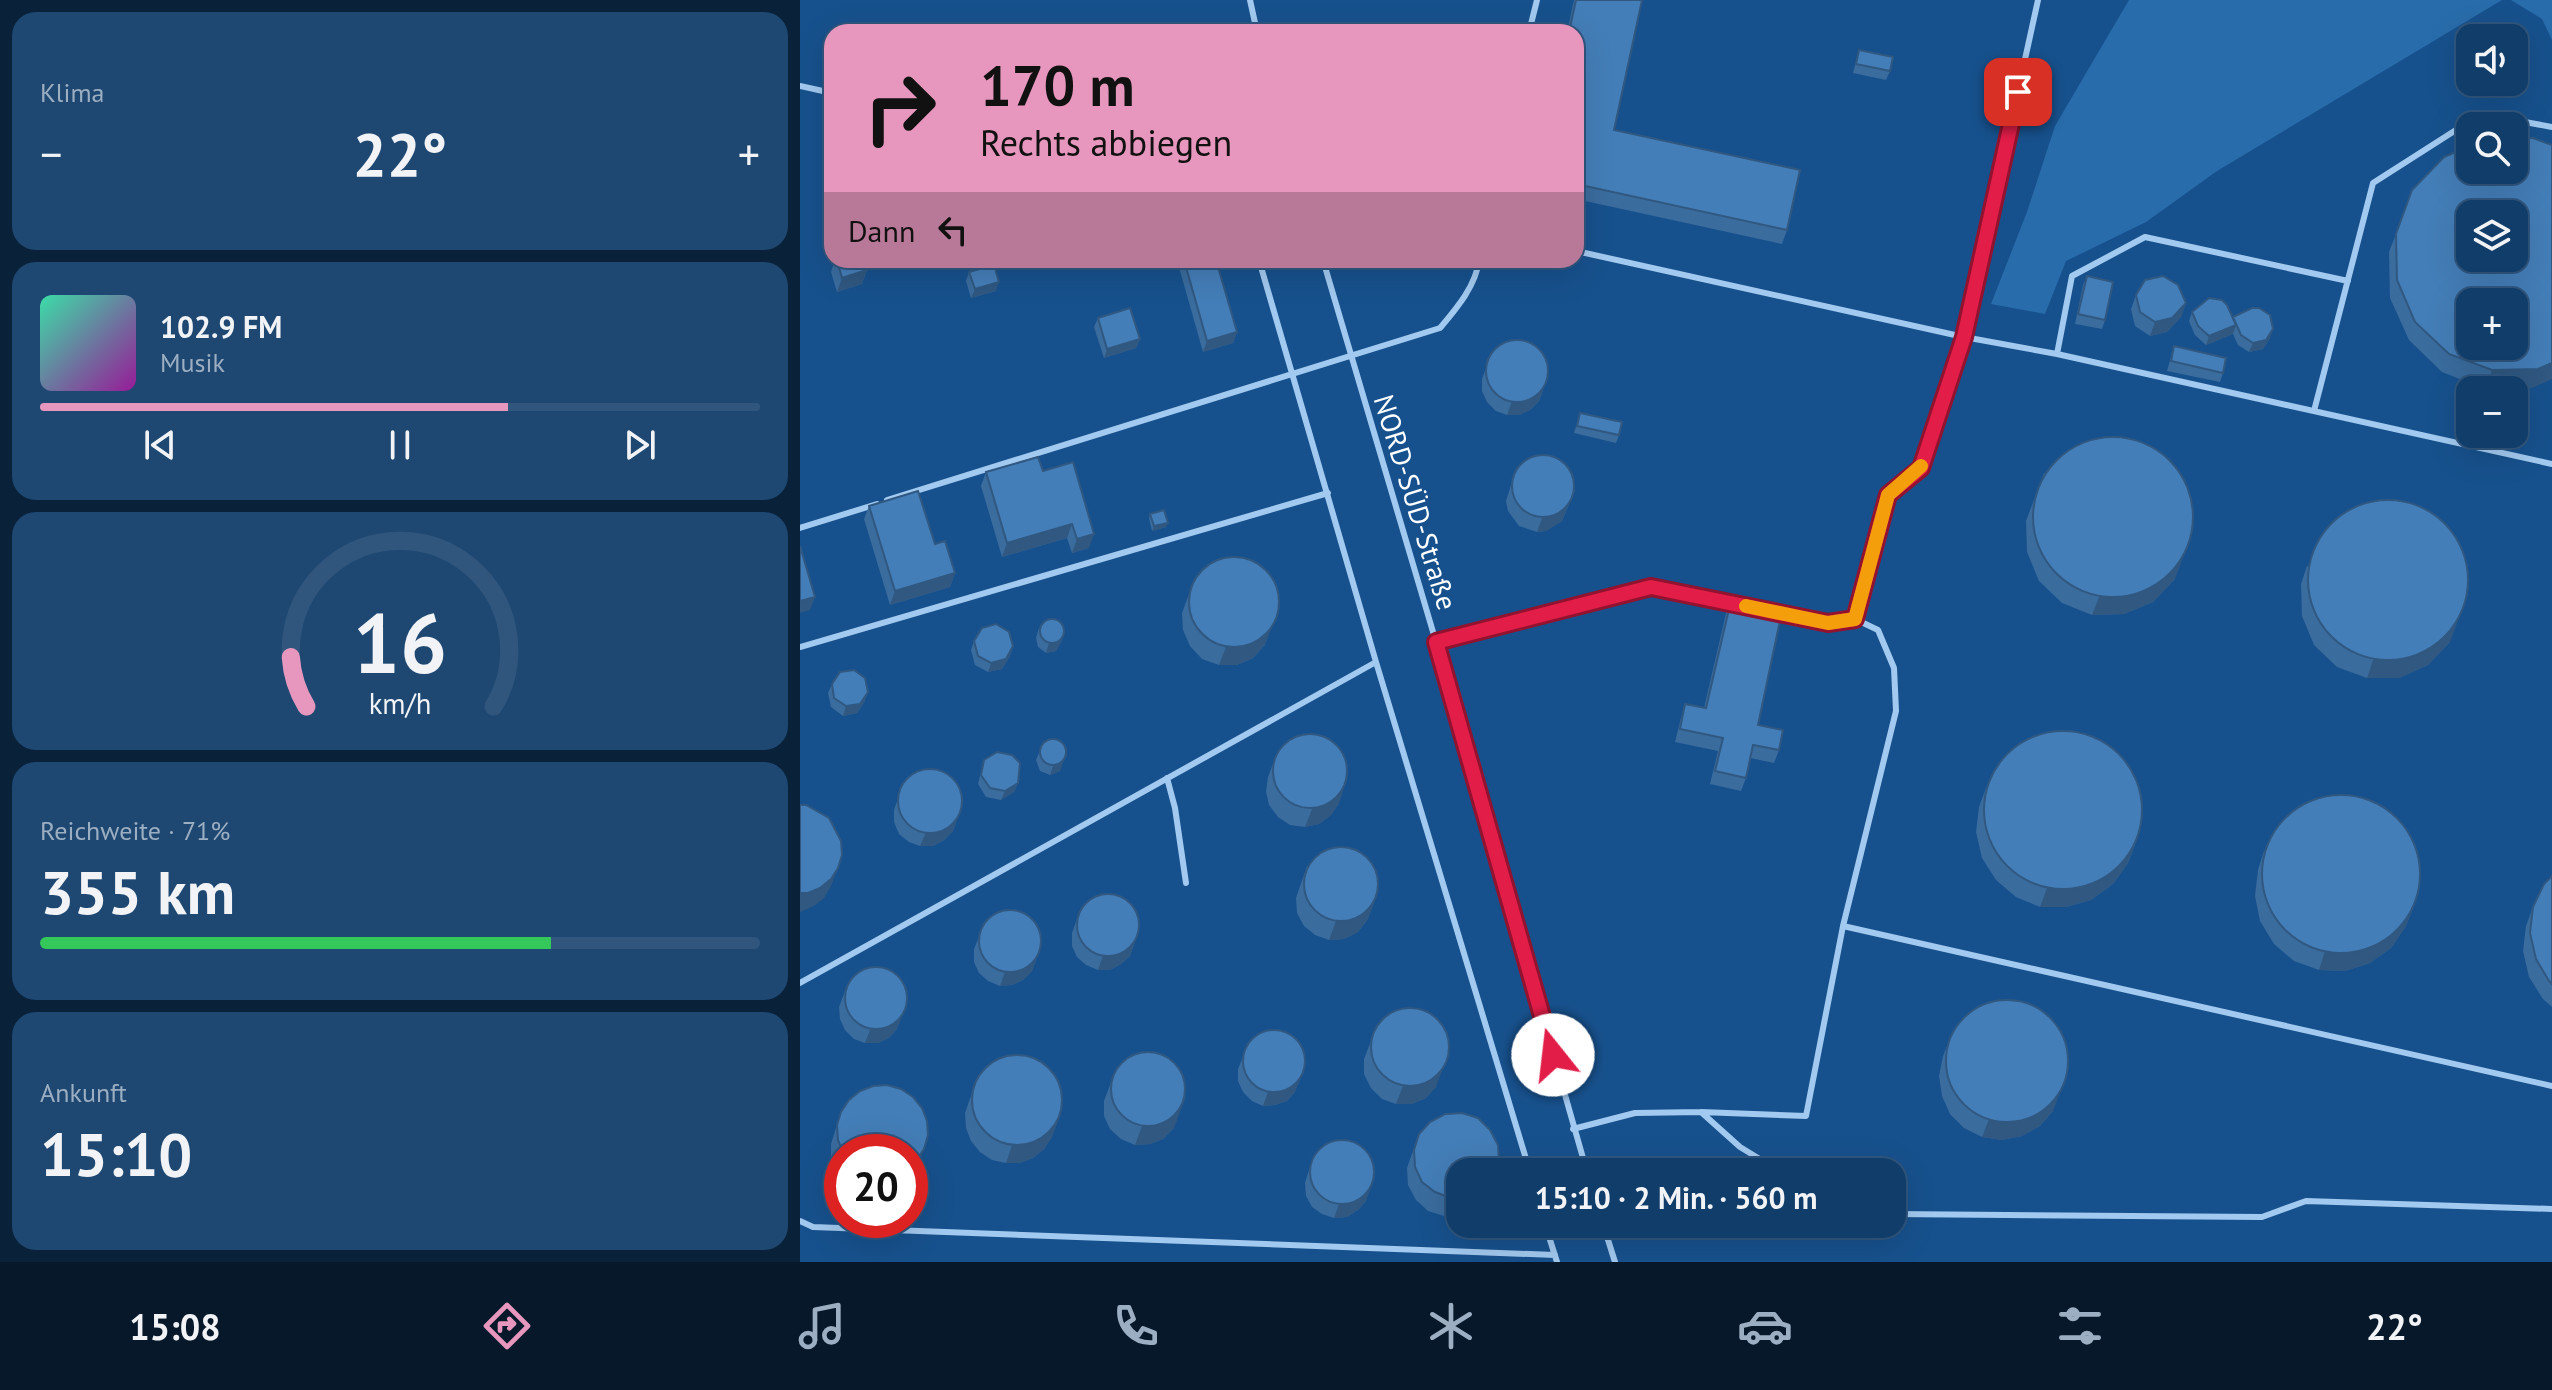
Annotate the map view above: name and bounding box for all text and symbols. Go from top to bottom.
map controls [2456,24,2528,448]
button: sound [2456,24,2528,96]
text: 170 m [980,49,1135,121]
icon: right [848,56,952,160]
pin [1984,58,2052,126]
icon: arrive [1996,70,2040,114]
text: Klima [40,76,104,109]
button: search [2456,112,2528,184]
text: 22° [353,115,447,193]
text: Rechts abbiegen [980,119,1232,166]
text: − [40,125,62,182]
text: + [738,125,760,182]
button: layers [2456,200,2528,272]
icon: left [931,208,975,252]
text: Dann [848,211,915,250]
button: + [2456,288,2528,360]
text: 102.9 FM [160,307,282,346]
text: Musik [160,346,225,379]
button: − [2456,376,2528,448]
street label: NORD-SÜD-Straße [1366,390,1466,614]
icon: previous [138,423,182,467]
icon: pause [378,423,422,467]
icon: next [618,423,662,467]
text: 16 [353,588,447,696]
text: km/h [369,685,431,722]
text: Reichweite · 71% [40,814,230,847]
text: 355 km [40,853,235,931]
position arrow [1511,1013,1595,1097]
text: Ankunft [40,1076,127,1109]
text: 15:10 [40,1115,192,1193]
speed limit sign: 20 [824,1134,928,1238]
text: 15:10 · 2 Min. · 560 m [1535,1178,1817,1217]
icon: directions [479,1298,535,1354]
icon: music [794,1298,850,1354]
icon: phone [1108,1298,1164,1354]
icon: climate [1423,1298,1479,1354]
icon: car [1737,1298,1793,1354]
icon: filters [2052,1298,2108,1354]
text: 15:08 [129,1303,221,1350]
text: 22° [2366,1303,2423,1350]

